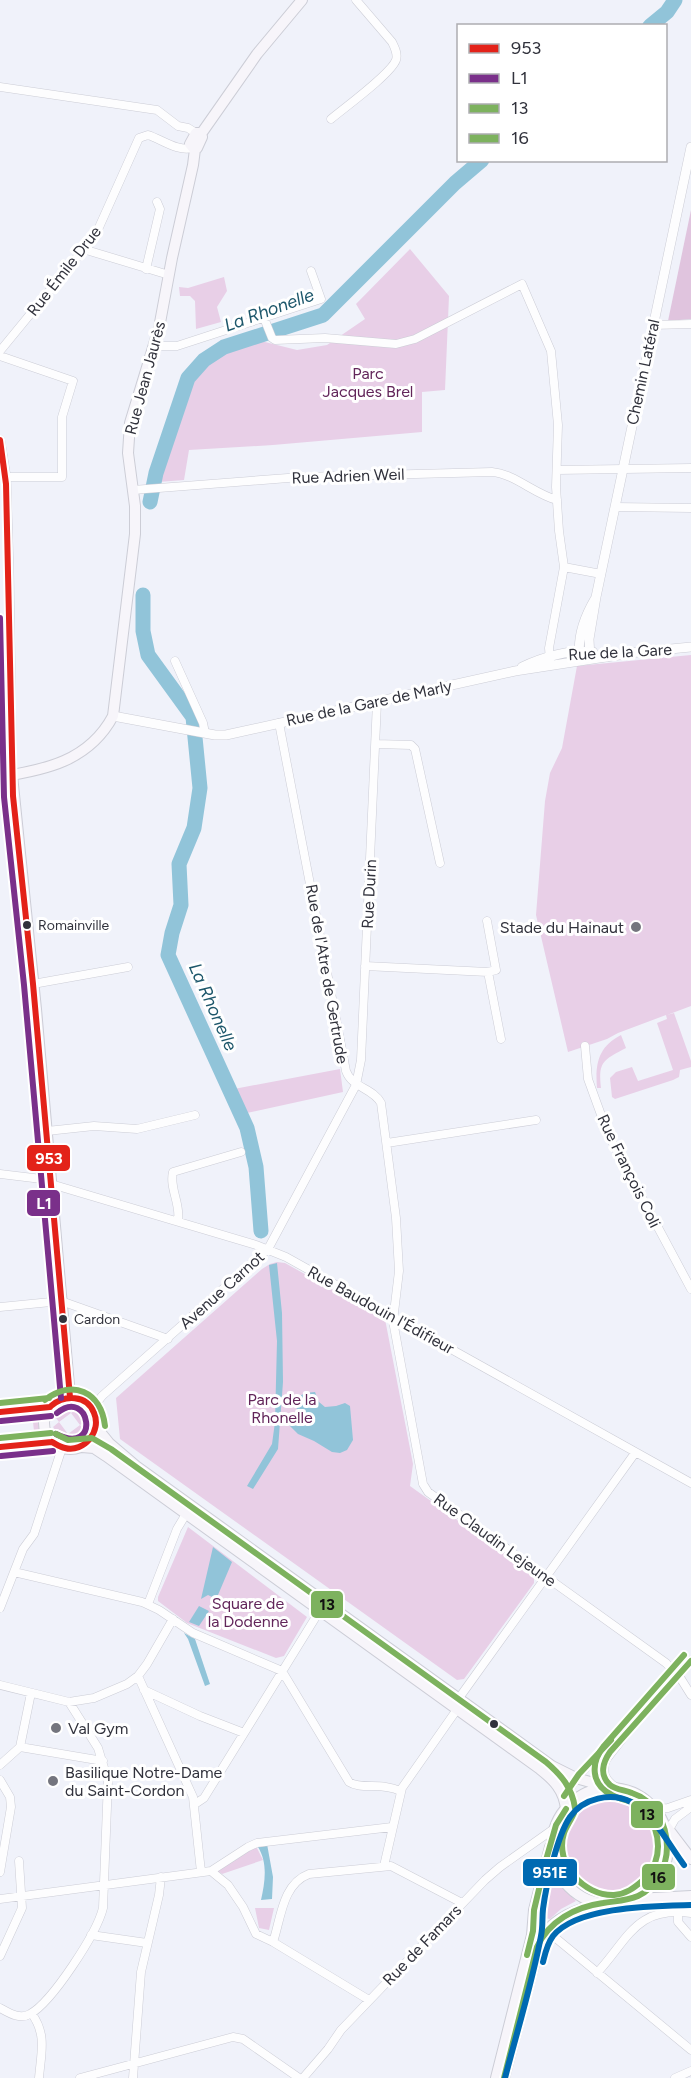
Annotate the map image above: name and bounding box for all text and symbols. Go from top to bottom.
legend [457,24,667,162]
text: 953 [511,37,541,59]
text: L1 [511,67,528,89]
text: 13 [511,97,528,119]
text: 16 [511,127,529,149]
street label: Rue Émile Drue [23,222,105,320]
water label: La Rhonelle [221,284,317,336]
street label: Chemin Latéral [623,317,663,427]
street label: Rue Jean Jaurès [121,319,169,437]
park label: Parc Jacques Brel [323,364,413,401]
street label: Rue Adrien Weil [291,465,405,487]
street label: Rue de la Gare [568,640,673,664]
street label: Rue de la Gare de Marly [284,676,454,730]
street label: Rue Durin [358,859,380,929]
street label: Rue de l'Atre de Gertrude [302,883,352,1066]
place label: Romainville [38,917,110,934]
place label: Stade du Hainaut [500,918,624,937]
marker: Romainville [21,919,33,931]
marker: Stade du Hainaut [629,920,643,934]
water label: La Rhonelle [184,960,242,1054]
street label: Rue François Coli [593,1111,665,1231]
line badge: 953 [26,1144,71,1172]
text: 953 [35,1149,63,1168]
line badge: L1 [26,1189,61,1217]
text: L1 [36,1194,52,1213]
street label: Avenue Carnot [176,1247,268,1333]
street label: Rue Baudouin l'Édifieur [304,1262,458,1359]
place label: Cardon [74,1311,120,1328]
marker: Cardon [57,1313,69,1325]
park label: Parc de la Rhonelle [247,1390,317,1427]
street label: Rue Claudin Lejeune [430,1489,560,1591]
line badge: 13 [310,1590,344,1619]
park label: Square de la Dodenne [208,1594,289,1631]
text: 13 [319,1595,335,1614]
unlabelled marker [488,1718,500,1730]
place label: Val Gym [68,1719,128,1738]
marker: Val Gym [49,1721,63,1735]
place label: Basilique Notre-Dame du Saint-Cordon [65,1763,223,1800]
marker: Basilique Notre-Dame du Saint-Cordon [46,1774,60,1788]
line badge: 13 [630,1800,664,1829]
text: 13 [639,1805,655,1824]
line badge: 951E [522,1858,578,1887]
text: 951E [533,1863,567,1882]
line badge: 16 [641,1863,676,1891]
text: 16 [650,1868,666,1887]
street label: Rue de Famars [379,1901,465,1989]

